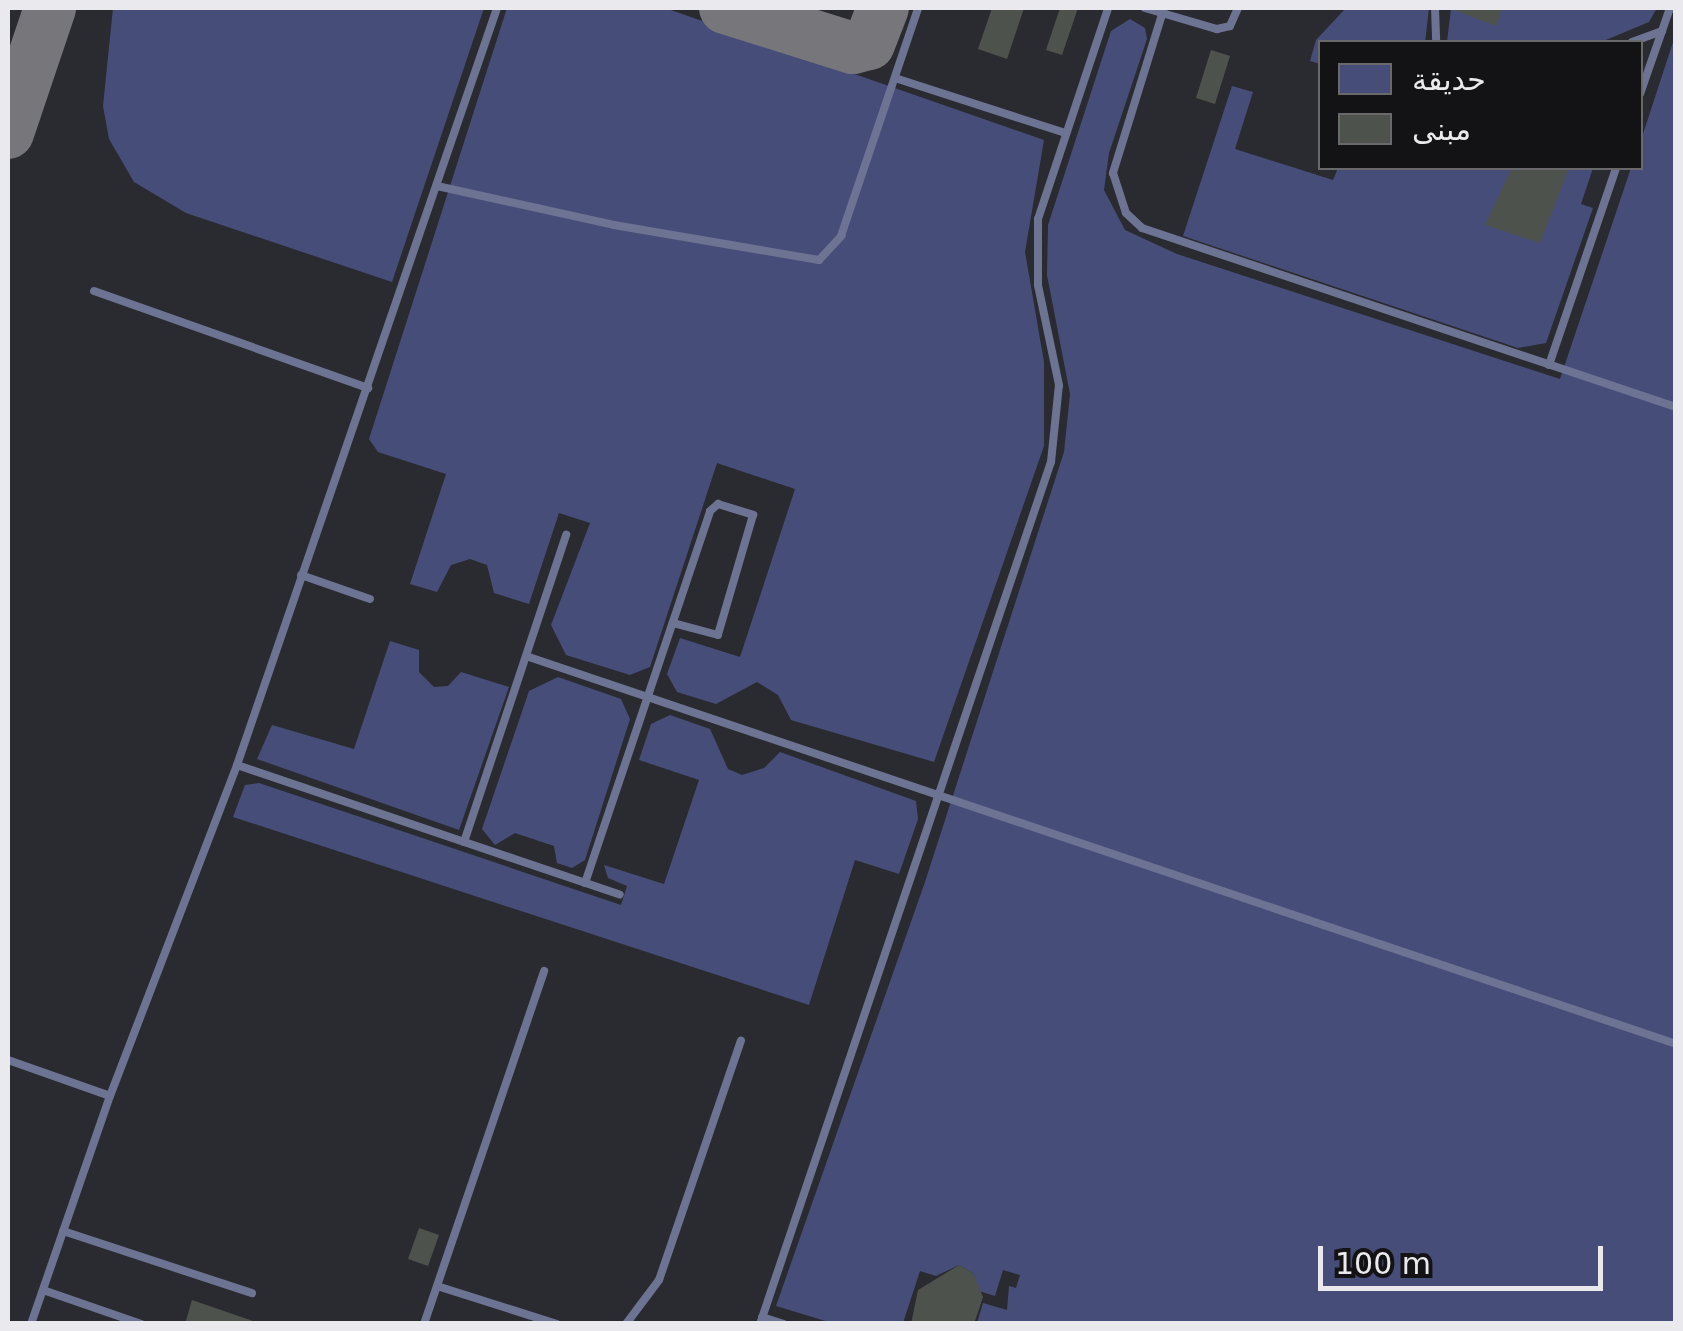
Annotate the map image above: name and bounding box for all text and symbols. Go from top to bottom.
legend [1318,40,1643,170]
text: حديقة [1412,62,1486,97]
text: مبنى [1412,112,1471,147]
scale bar [1323,1226,1608,1288]
text: 100 m [1335,1246,1431,1281]

